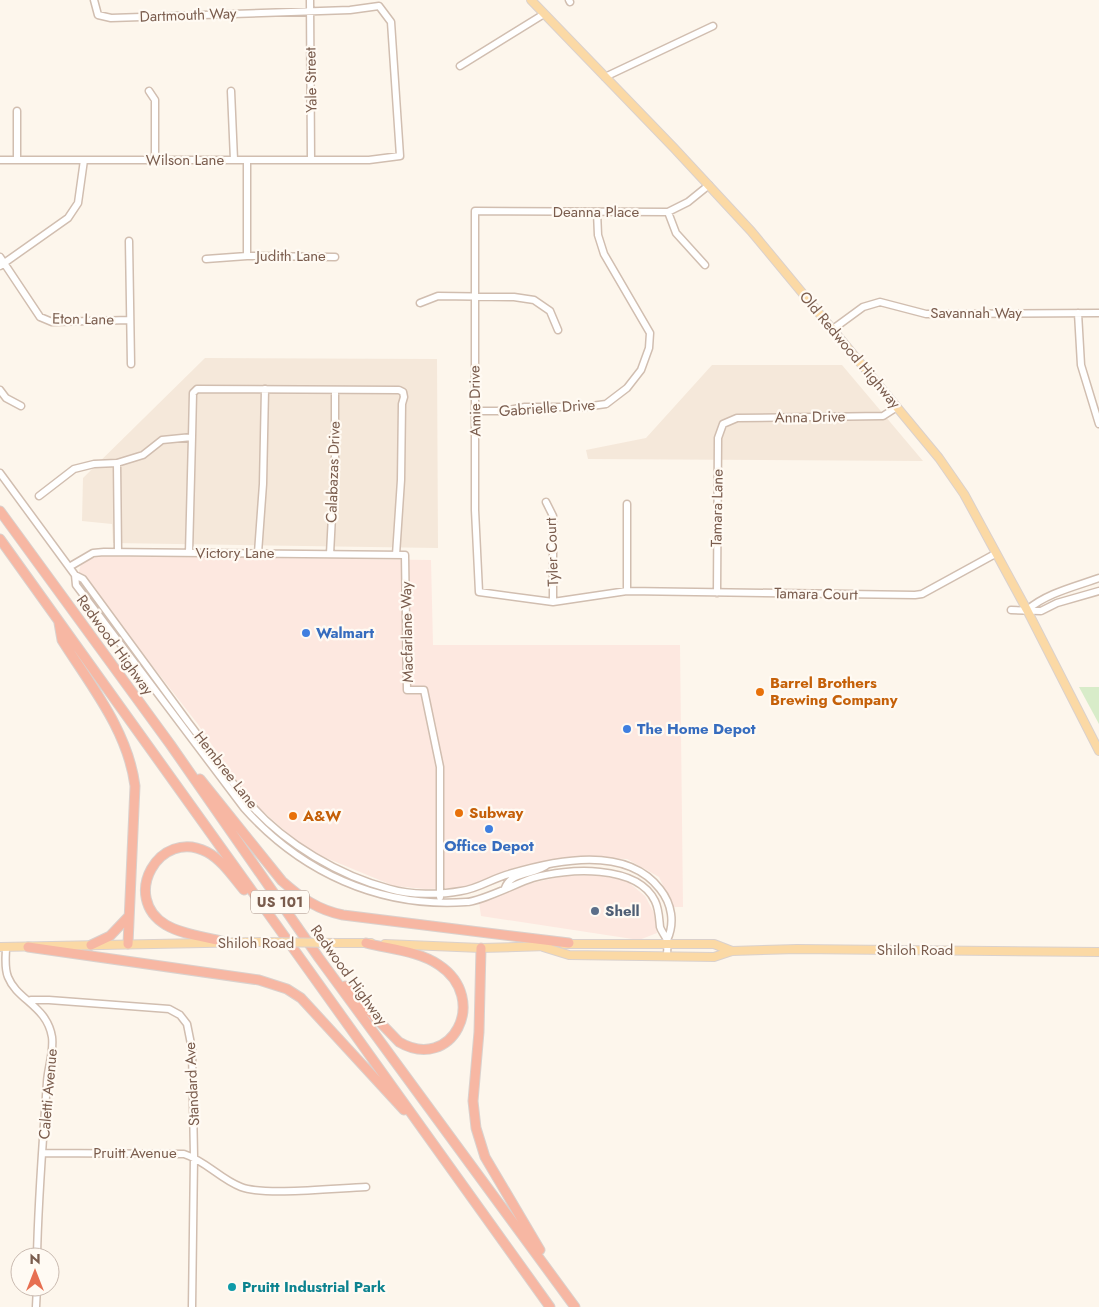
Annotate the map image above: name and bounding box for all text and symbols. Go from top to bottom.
street label: Dartmouth Way [139,2,237,28]
street label: Yale Street [299,47,323,113]
street label: Wilson Lane [146,149,224,171]
street label: Deanna Place [553,201,639,223]
street label: Judith Lane [254,245,326,267]
street label: Old Redwood Highway [794,286,906,414]
street label: Savannah Way [930,302,1022,324]
street label: Eton Lane [52,307,114,331]
street label: Amie Drive [463,365,487,437]
street label: Gabrielle Drive [498,394,596,422]
street label: Anna Drive [774,405,846,429]
street label: Calabazas Drive [320,420,346,523]
street label: Tamara Lane [705,469,729,547]
street label: Tyler Court [540,517,564,587]
street label: Victory Lane [195,542,275,564]
street label: Macfarlane Way [395,581,419,683]
street label: Tamara Court [774,582,858,606]
street label: Redwood Highway [71,590,159,700]
place label: Walmart [316,622,374,644]
marker: Walmart [300,627,312,639]
place label: Barrel Brothers Brewing Company [770,672,898,711]
marker: Barrel Brothers Brewing Company [754,686,766,698]
place label: The Home Depot [637,718,756,740]
marker: The Home Depot [621,723,633,735]
street label: Hembree Lane [189,727,264,814]
place label: Subway [469,802,523,824]
place label: A&W [302,805,341,827]
marker: Subway [453,807,465,819]
marker: A&W [287,810,299,822]
marker: Office Depot [483,823,495,835]
place label: Office Depot [444,835,534,857]
road number: US 101 [251,890,309,914]
place label: Shell [605,900,640,922]
marker: Shell [589,905,601,917]
street label: Redwood Highway [305,920,393,1030]
street label: Shiloh Road [218,932,294,954]
street label: Shiloh Road [877,939,953,961]
street label: Standard Ave [179,1041,205,1127]
street label: Caletti Avenue [33,1047,63,1140]
street label: Pruitt Avenue [93,1142,177,1164]
north arrow [10,1247,60,1297]
text: N [29,1249,41,1269]
place label: Pruitt Industrial Park [242,1276,386,1298]
marker: Pruitt Industrial Park [226,1281,238,1293]

